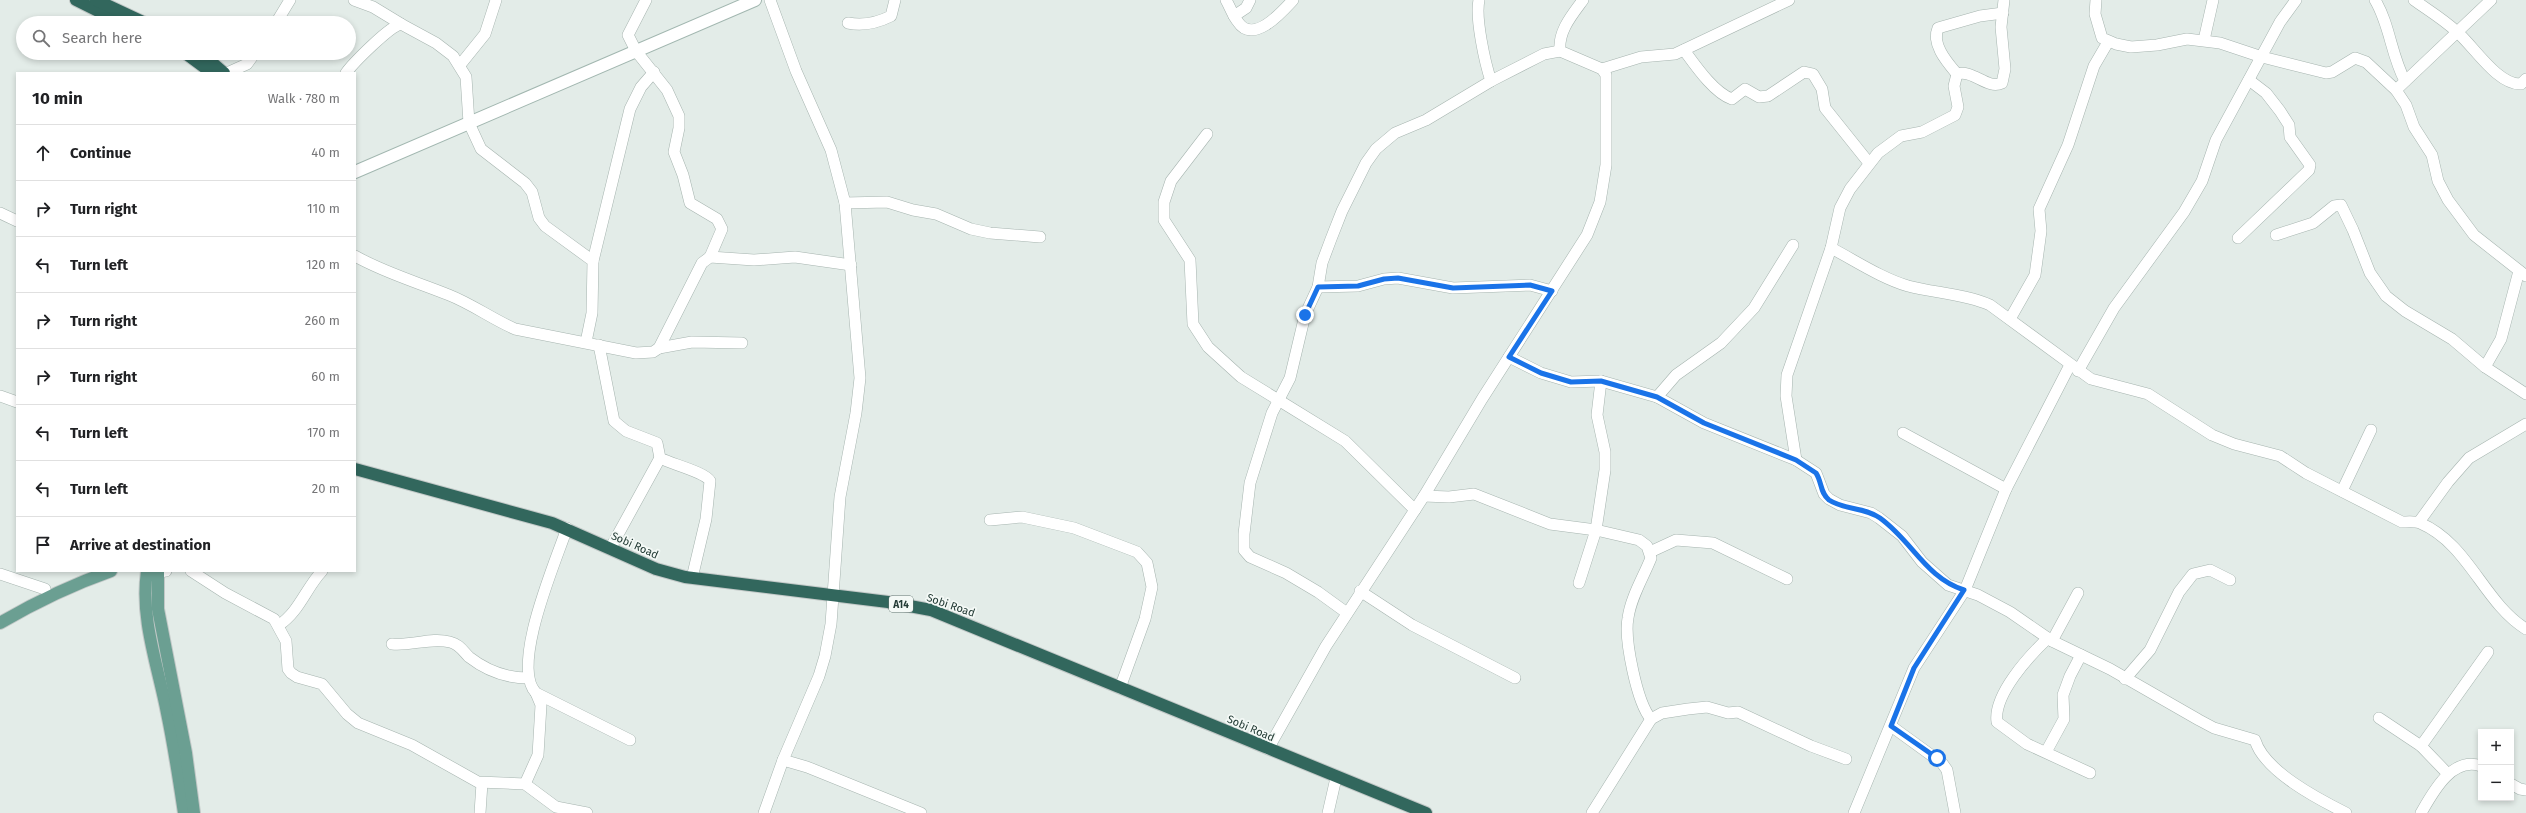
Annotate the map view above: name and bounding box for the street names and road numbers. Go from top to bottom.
street label: Sobi Road [609,529,660,562]
street label: Sobi Road [925,591,977,620]
road number: A14 [889,596,913,612]
street label: Sobi Road [1225,713,1277,744]

